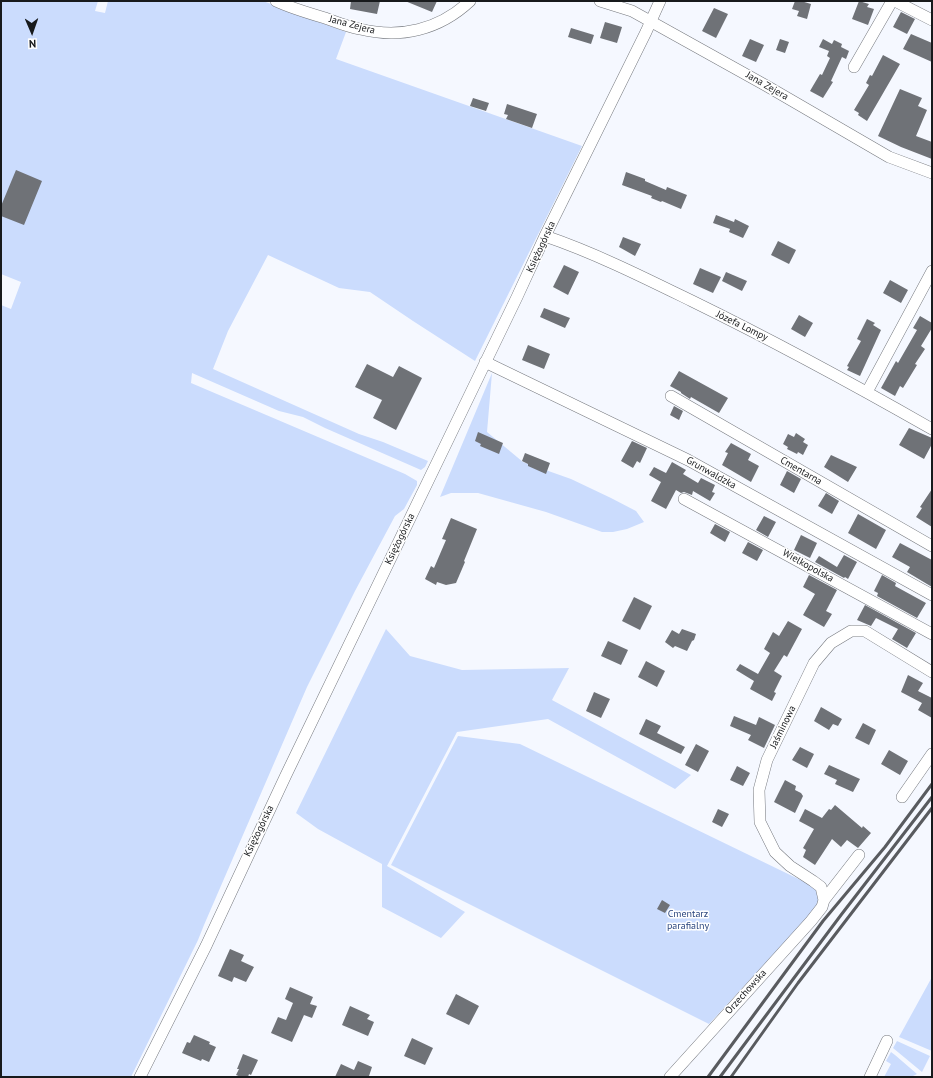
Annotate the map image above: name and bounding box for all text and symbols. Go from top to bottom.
north arrow [12,12,52,52]
street label: Jana Zejera [328,13,376,37]
text: N [29,37,36,51]
street label: Jana Zejera [744,69,790,103]
street label: Księżogórska [524,219,558,275]
street label: Józefa Lompy [714,308,770,344]
street label: Grunwaldzka [684,454,738,492]
street label: Cmentarna [778,454,824,488]
street label: Księżogórska [382,511,418,567]
street label: Wielkopolska [780,547,836,585]
street label: Jaśminowa [768,704,798,750]
street label: Księżogórska [241,803,277,859]
park label: Cmentarz parafialny [667,908,709,932]
street label: Orzechowska [723,967,769,1017]

